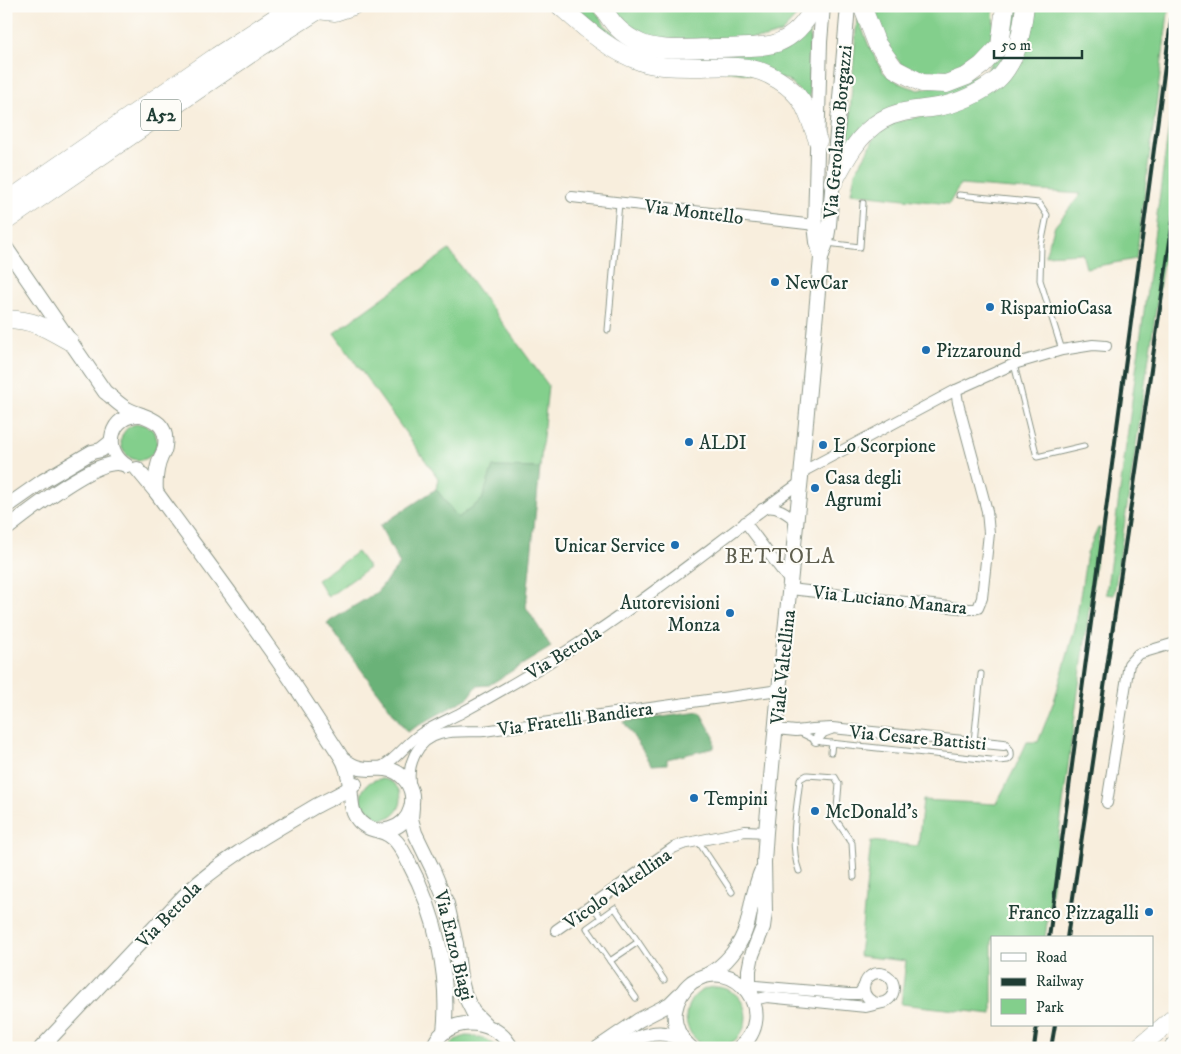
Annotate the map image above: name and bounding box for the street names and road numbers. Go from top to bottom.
street label: Via Gerolamo Borgazzi [819,44,858,221]
road number: A52 [141,100,181,130]
street label: Via Montello [642,195,745,230]
street label: Via Luciano Manara [811,581,968,620]
street label: Viale Valtellina [766,609,801,727]
street label: Via Bettola [521,621,605,686]
street label: Via Fratelli Bandiera [495,697,654,742]
street label: Via Cesare Battisti [847,721,987,756]
street label: Vicolo Valtellina [559,844,676,935]
street label: Via Bettola [131,877,207,954]
street label: Via Enzo Biagi [428,887,478,1003]

